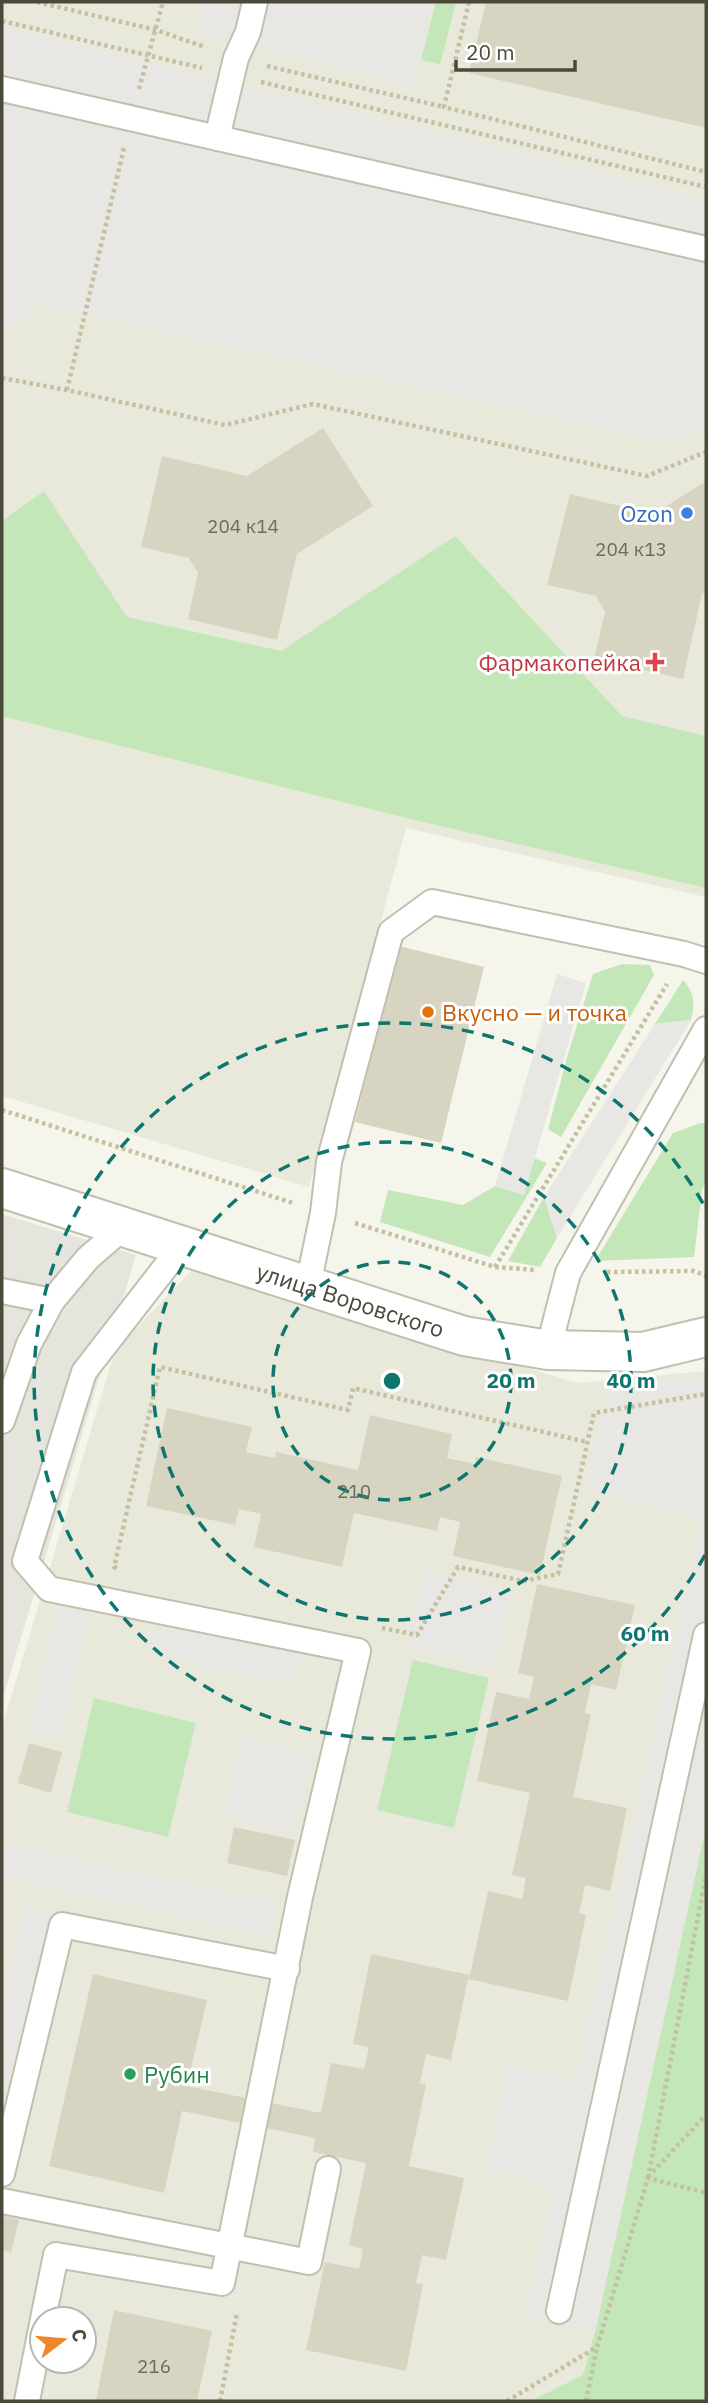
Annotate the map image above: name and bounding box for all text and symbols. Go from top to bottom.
scale bar [456,28,575,72]
text: 20 m [466,38,515,66]
place label: Ozon [620,498,673,528]
marker: Ozon [679,505,695,521]
house number: 204 к14 [207,514,279,538]
house number: 204 к13 [595,537,667,561]
place label: Фармакопейка [478,647,641,677]
marker: Фармакопейка [647,654,663,670]
place label: Вкусно — и точка [442,997,627,1027]
marker: Вкусно — и точка [420,1004,436,1020]
street label: улица Воровского [253,1256,448,1344]
text: 20 m [487,1366,535,1394]
text: 40 m [607,1366,655,1394]
centre of rings [380,1369,404,1393]
house number: 210 [337,1479,371,1503]
text: 60 m [621,1619,669,1647]
place label: Рубин [144,2059,210,2089]
marker: Рубин [122,2066,138,2082]
north arrow [28,2305,98,2375]
text: С [66,2326,93,2345]
house number: 216 [137,2354,171,2378]

